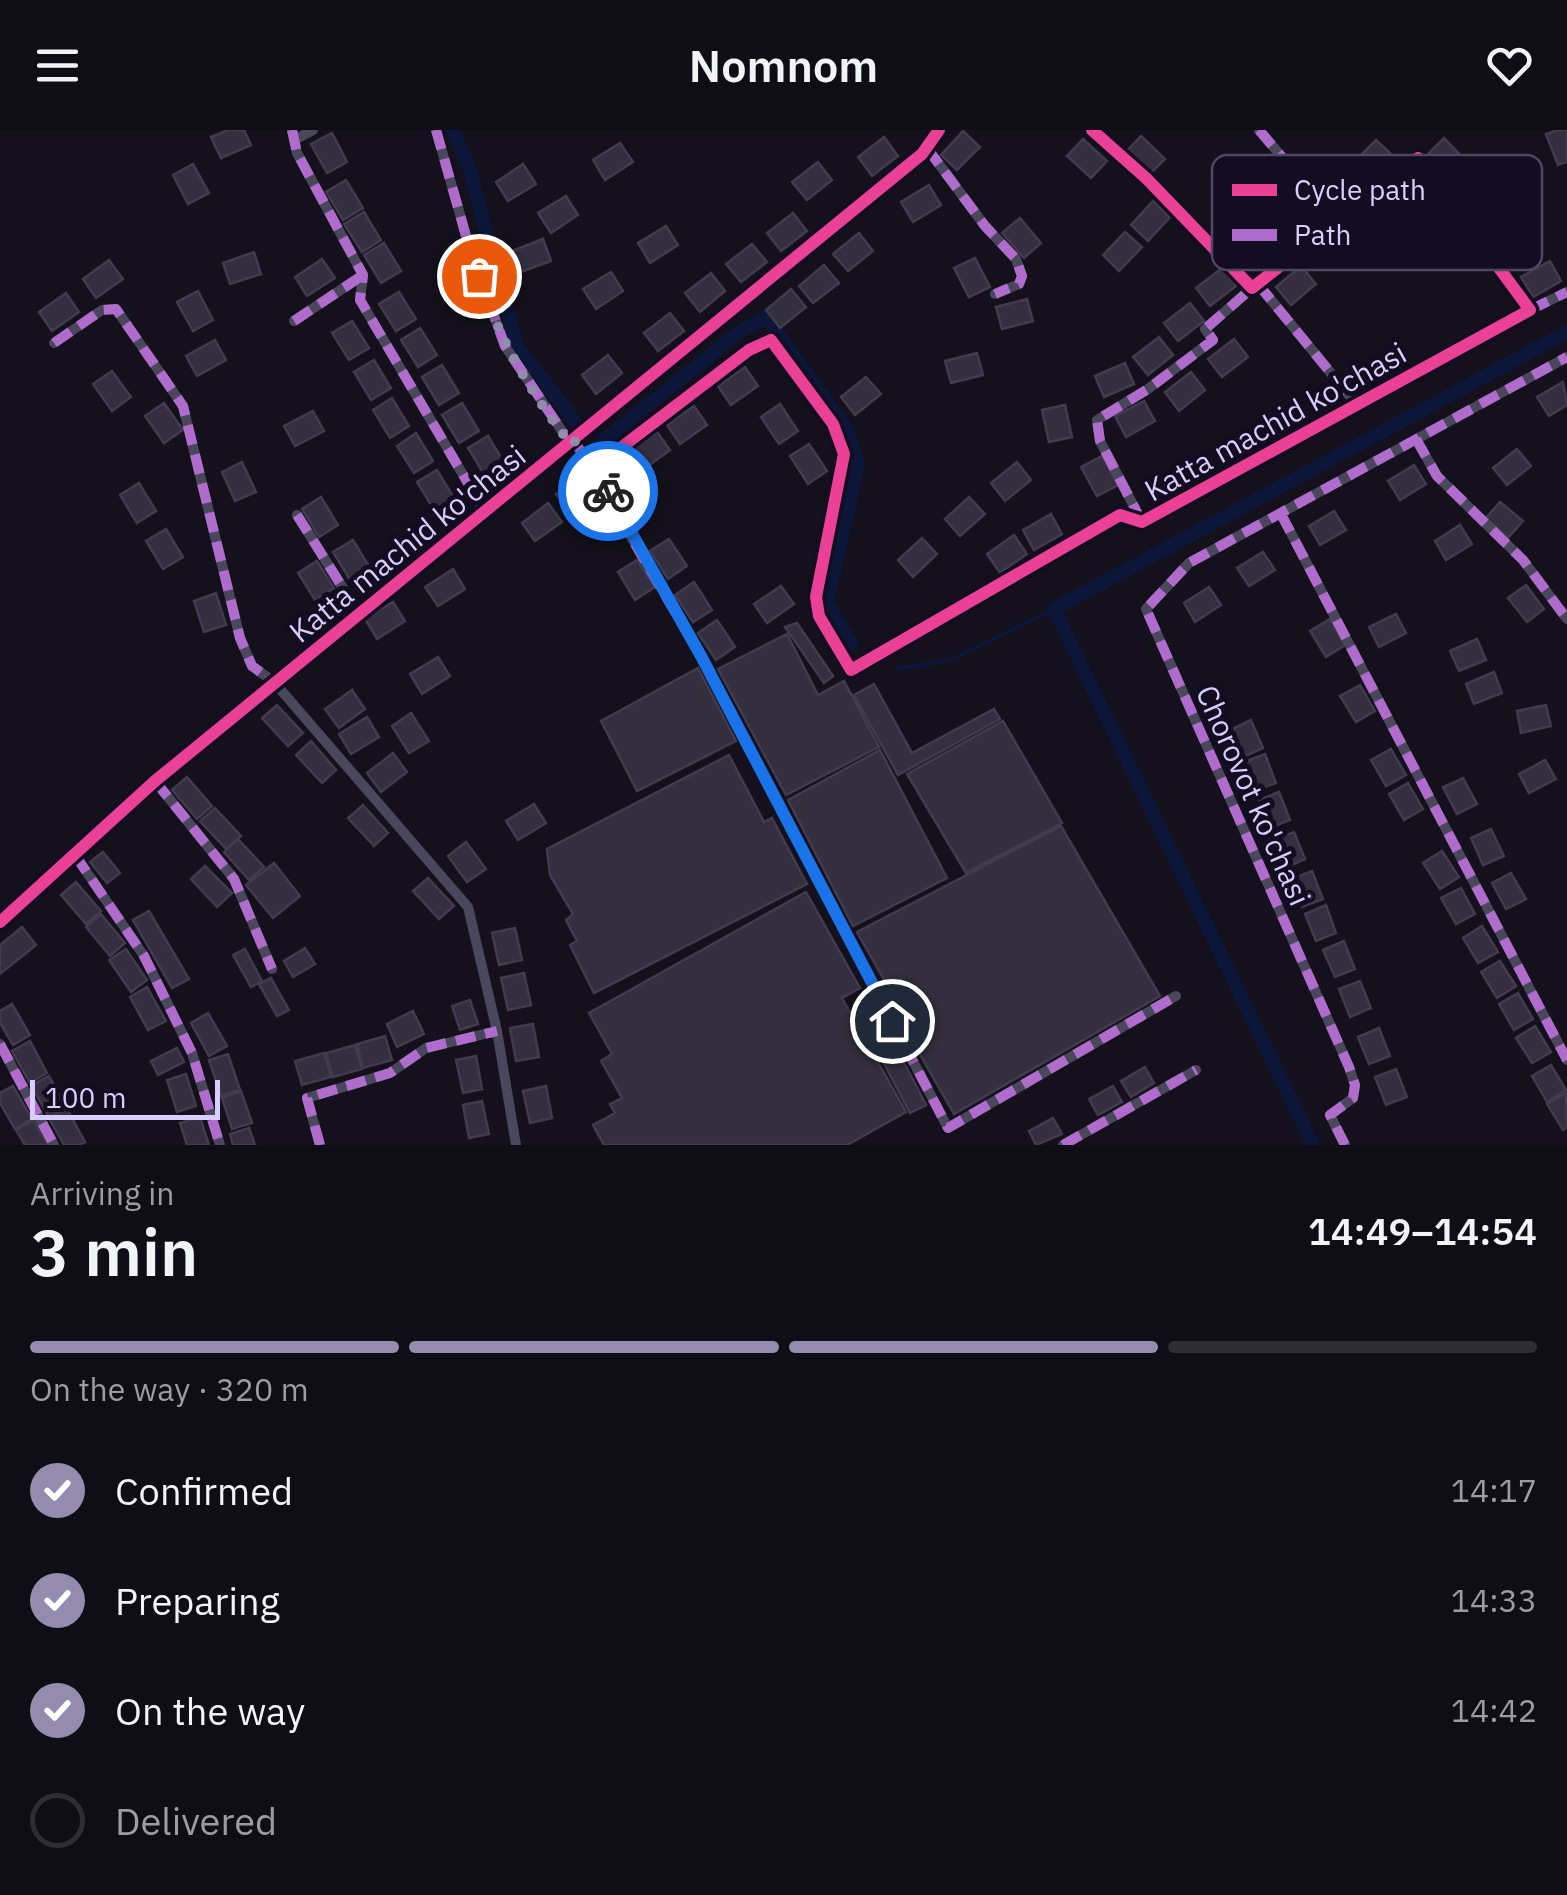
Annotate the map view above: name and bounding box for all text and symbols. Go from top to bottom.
text: Nomnom [689,36,878,94]
icon: menu [30,38,85,93]
icon: heart [1482,38,1537,93]
legend [1212,155,1542,270]
text: Cycle path [1294,171,1426,208]
text: Path [1294,216,1351,253]
pin [437,234,522,319]
icon: bag [452,249,507,304]
street label: Katta machid ko'chasi [1137,333,1413,509]
street label: Katta machid ko'chasi [281,436,533,650]
courier [558,441,658,541]
icon: bike [581,464,636,519]
street label: Chorovot ko'chasi [1188,679,1320,911]
pin [850,979,935,1064]
icon: home [865,994,920,1049]
scale bar [30,1075,220,1120]
text: 100 m [45,1079,126,1116]
text: Arriving in [30,1172,175,1214]
text: 14:49–14:54 [1308,1206,1537,1255]
text: 3 min [30,1209,198,1294]
text: On the way · 320 m [30,1368,309,1410]
icon: check [30,1463,85,1518]
text: Confirmed [115,1466,293,1515]
text: 14:17 [1451,1469,1537,1511]
icon: check [30,1573,85,1628]
text: Preparing [115,1576,280,1625]
text: 14:33 [1451,1579,1537,1621]
icon: check [30,1683,85,1738]
text: On the way [115,1686,305,1735]
text: 14:42 [1451,1689,1537,1731]
text: Delivered [115,1796,277,1845]

